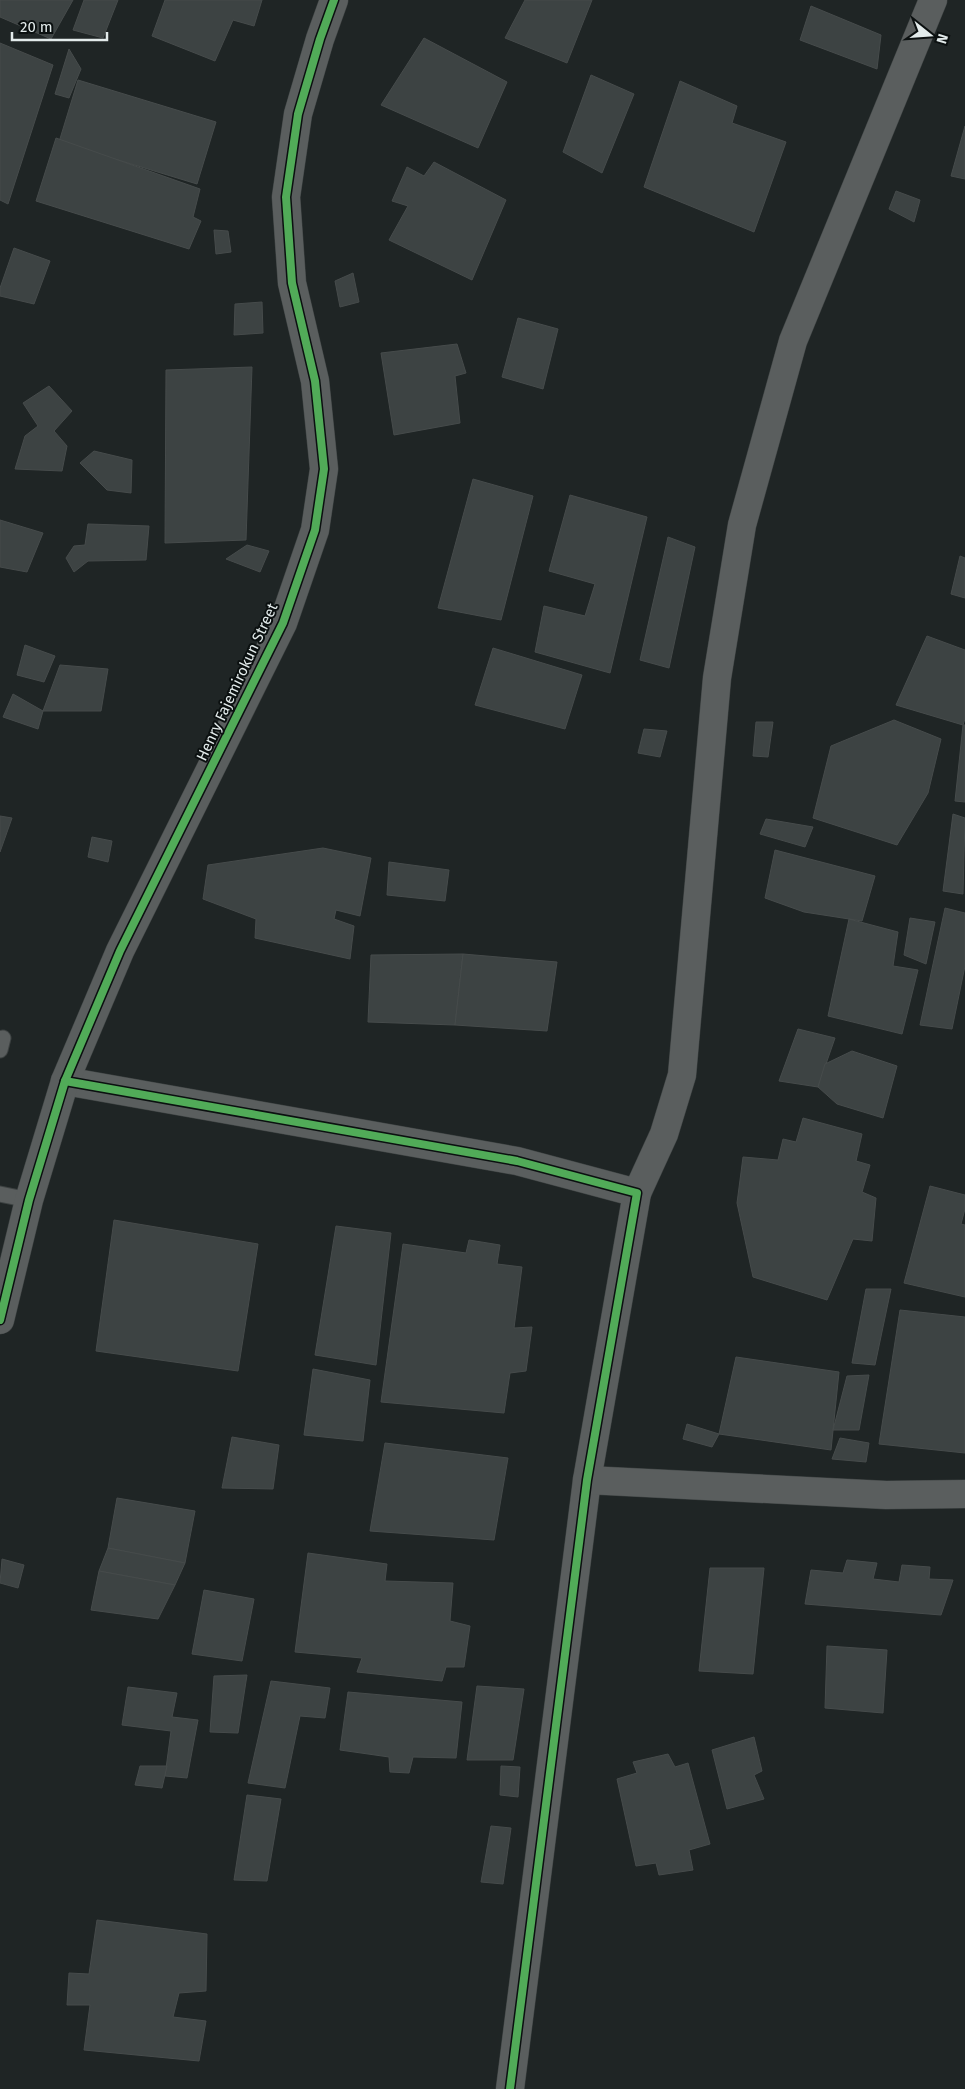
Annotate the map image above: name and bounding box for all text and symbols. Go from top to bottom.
scale bar [12,10,108,42]
north arrow [905,10,955,60]
text: 20 m [20,18,53,36]
text: N [932,32,951,46]
street label: Henry Fajemirokun Street [192,600,282,764]

